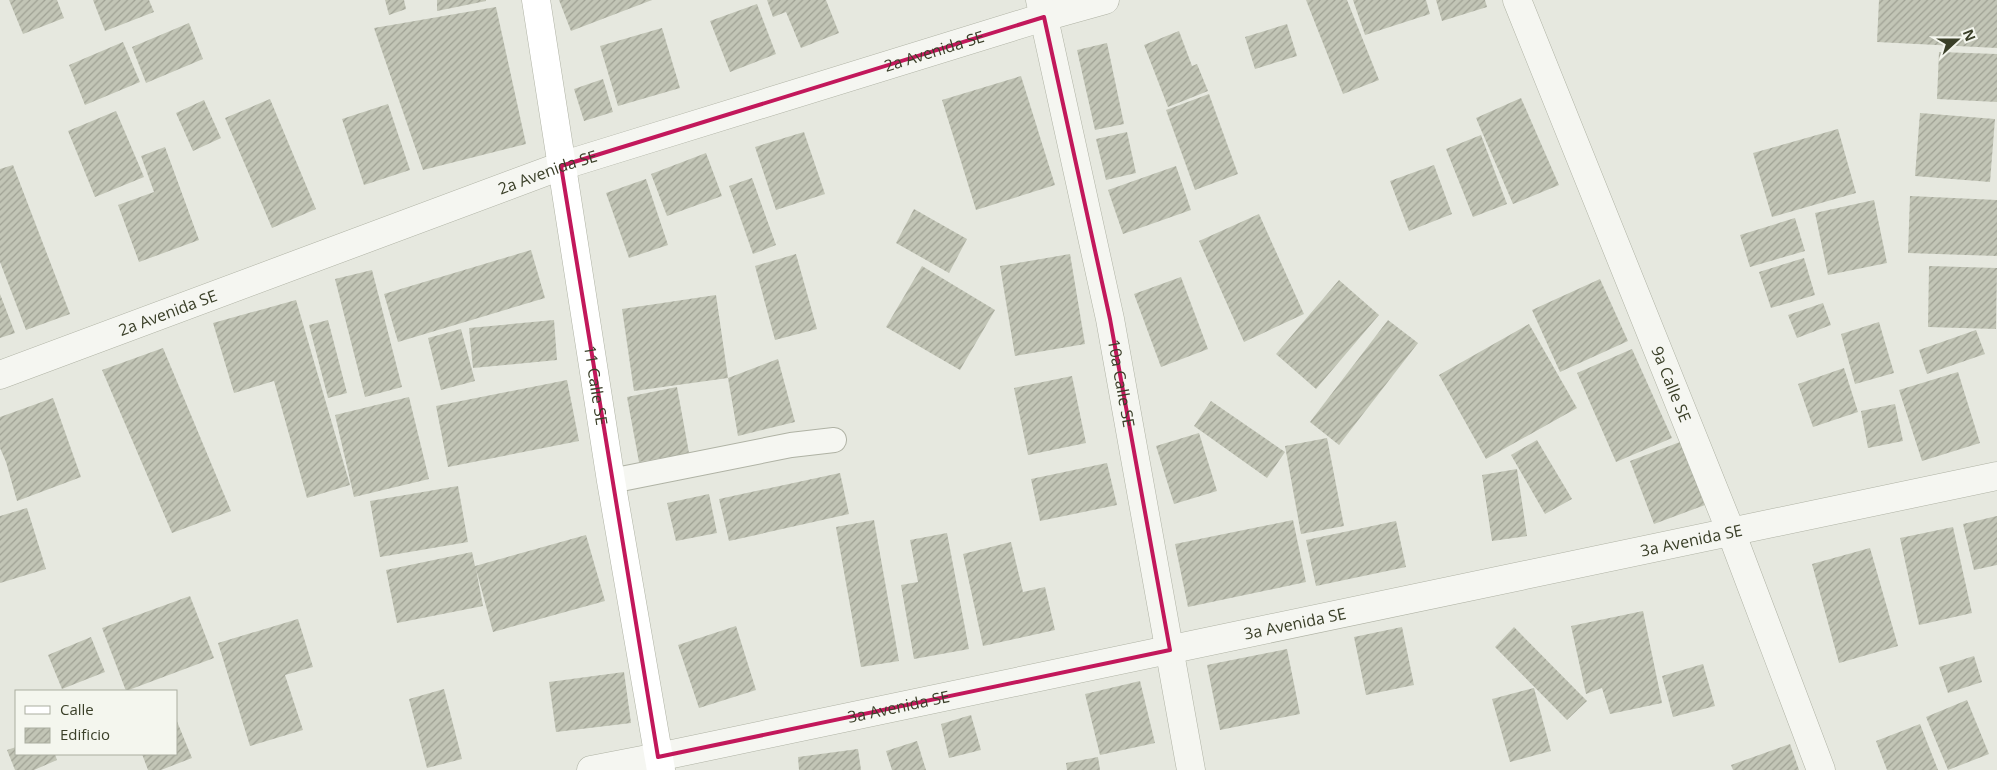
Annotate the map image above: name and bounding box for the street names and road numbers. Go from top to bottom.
street label: 2a Avenida SE [881,25,987,77]
street label: 2a Avenida SE [495,145,600,200]
street label: 2a Avenida SE [115,284,220,341]
street label: 10a Calle SE [1103,338,1140,429]
street label: 9a Calle SE [1646,343,1697,425]
street label: 11 Calle SE [579,344,613,427]
street label: 3a Avenida SE [1638,519,1744,562]
street label: 3a Avenida SE [1242,602,1348,645]
street label: 3a Avenida SE [846,685,952,728]

